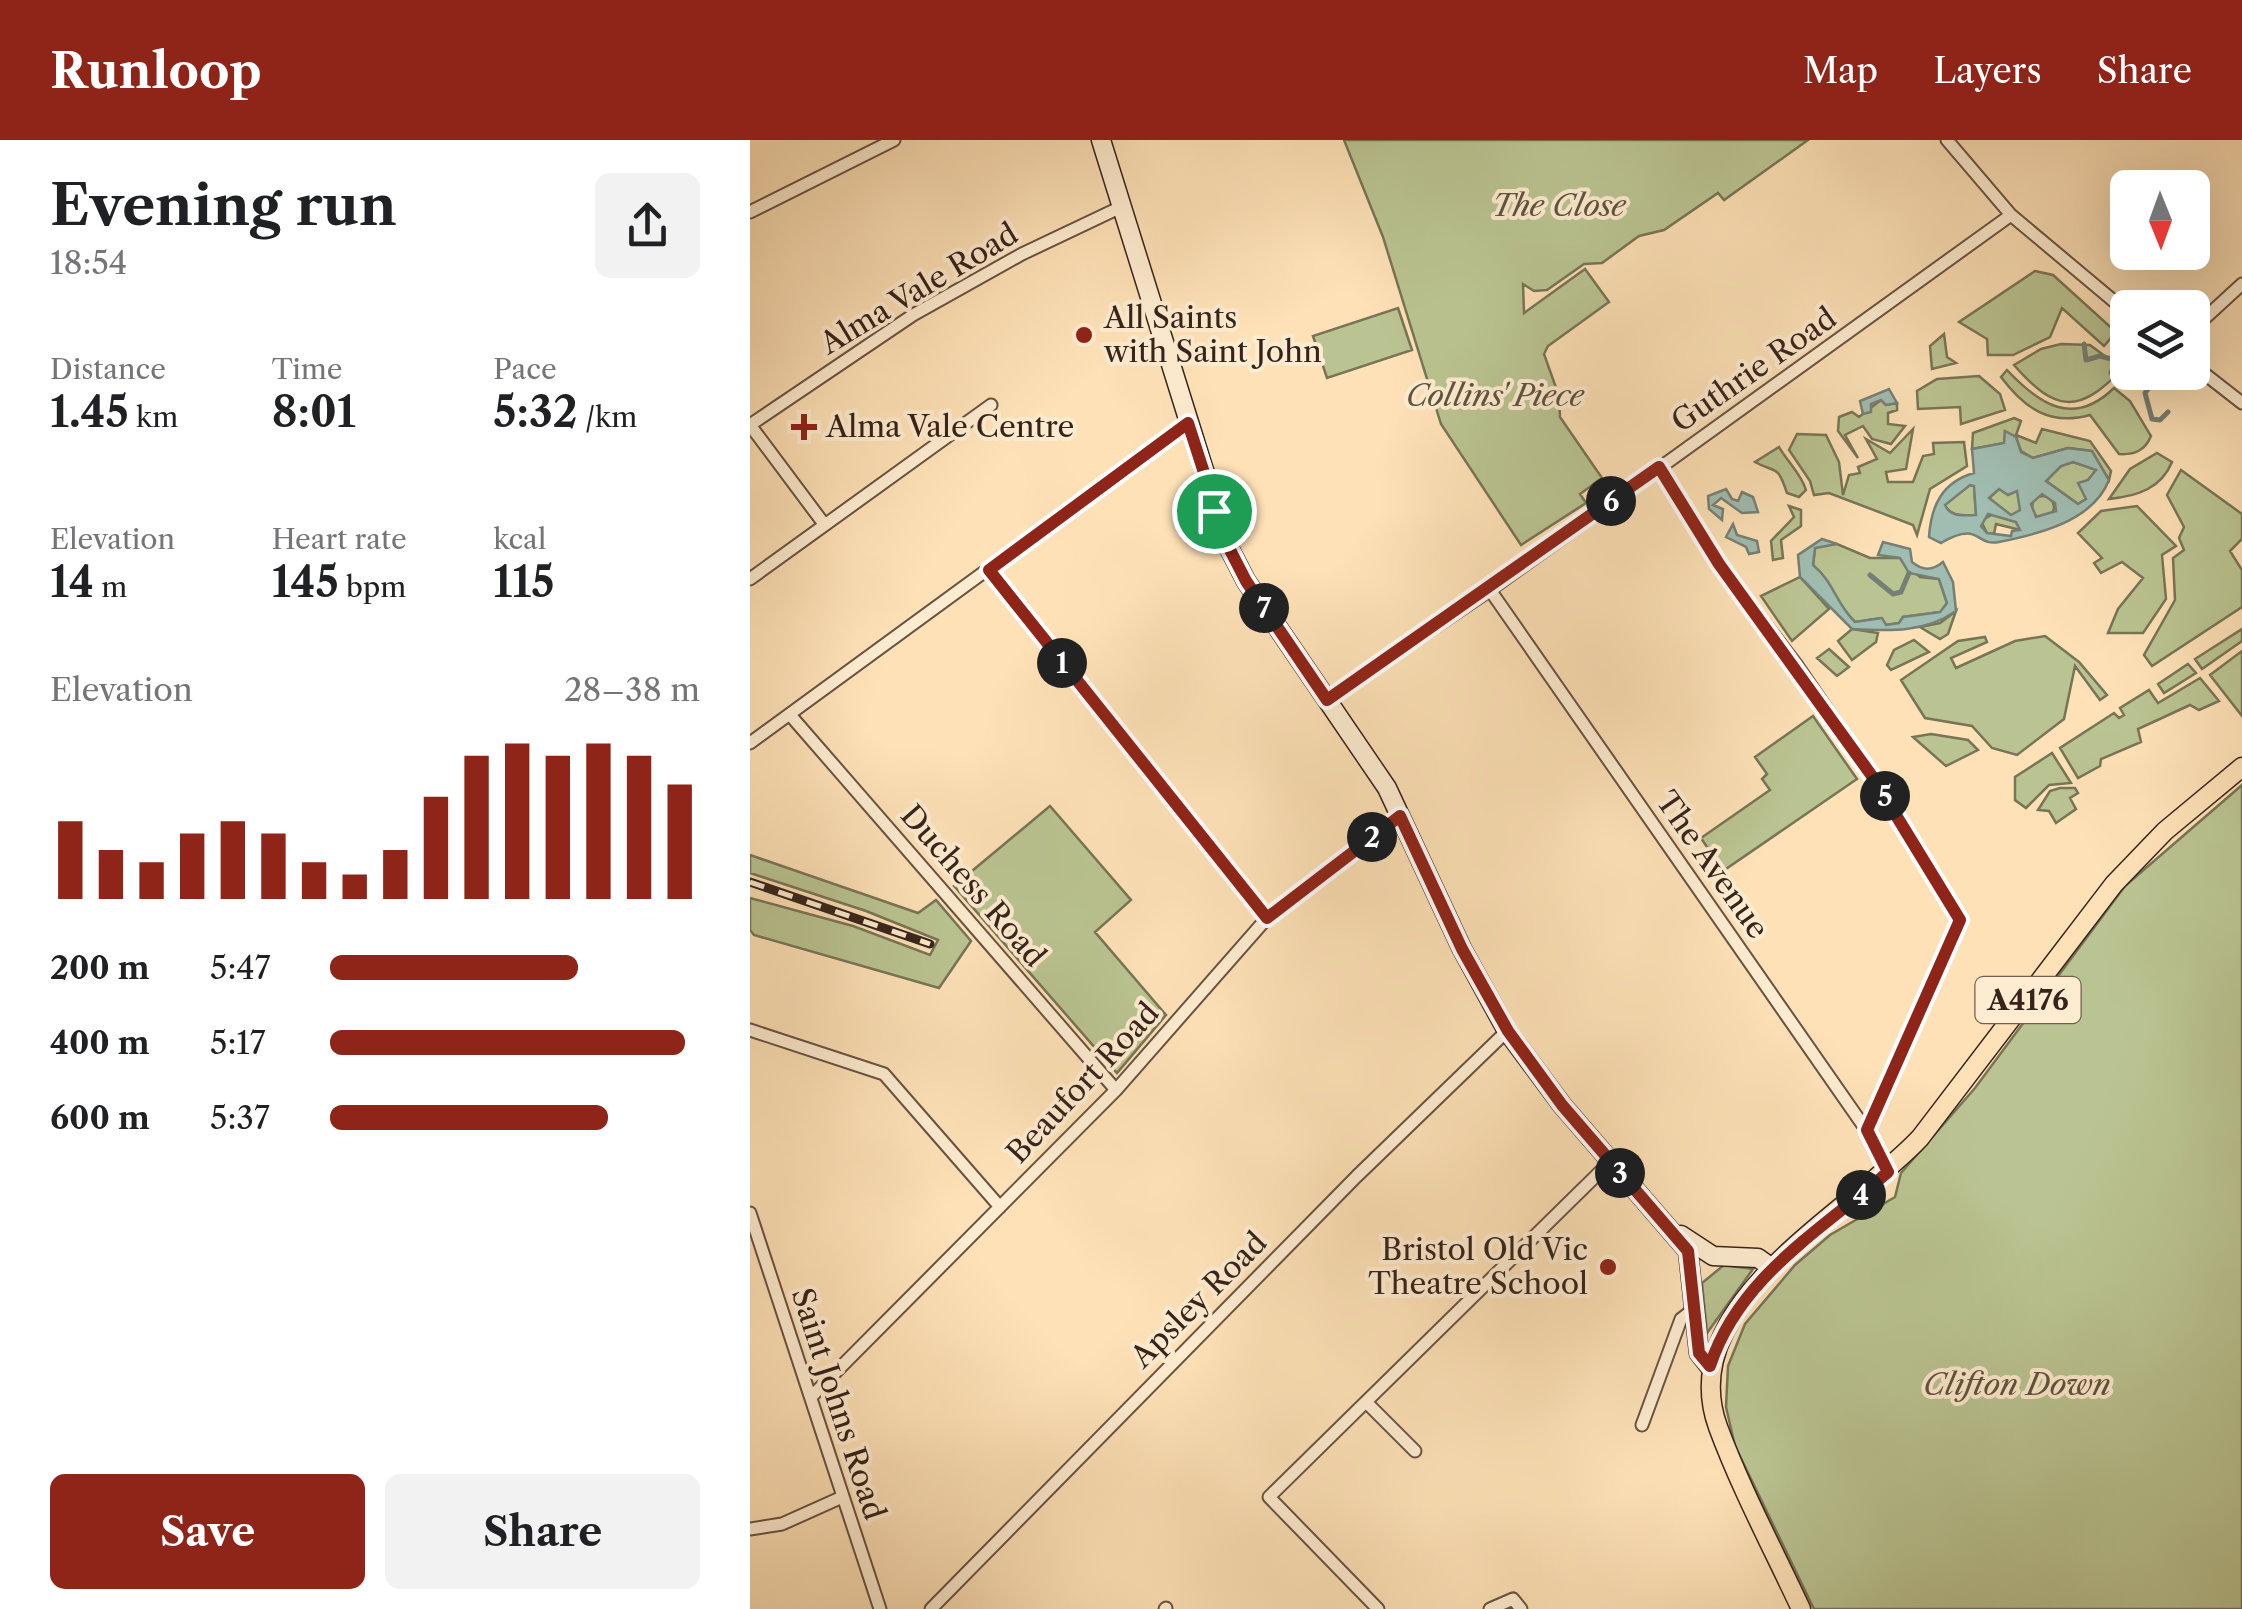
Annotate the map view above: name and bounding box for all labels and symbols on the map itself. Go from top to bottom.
north arrow [2110,170,2210,270]
park label: The Close [1492,187,1627,224]
street label: Alma Vale Road [812,215,1024,363]
place label: All Saints with Saint John [1103,299,1322,370]
street label: Guthrie Road [1664,299,1843,440]
marker: All Saints with Saint John [1073,324,1095,346]
park label: Collins' Piece [1406,377,1586,414]
place label: Alma Vale Centre [825,408,1074,445]
marker: Alma Vale Centre [791,414,817,440]
pin [1172,469,1257,554]
pin: 6 [1586,476,1636,526]
pin: 7 [1239,583,1289,633]
pin: 1 [1037,638,1087,688]
pin: 5 [1860,771,1910,821]
street label: The Avenue [1648,784,1777,946]
street label: Duchess Road [893,797,1054,974]
pin: 2 [1347,812,1397,862]
road number: A4176 [1976,977,2080,1023]
street label: Beaufort Road [999,995,1166,1171]
pin: 3 [1595,1148,1645,1198]
pin: 4 [1836,1170,1886,1220]
street label: Apsley Road [1122,1224,1274,1376]
place label: Bristol Old Vic Theatre School [1368,1231,1588,1302]
marker: Bristol Old Vic Theatre School [1597,1256,1619,1278]
street label: Saint Johns Road [784,1283,893,1524]
park label: Clifton Down [1923,1366,2111,1403]

